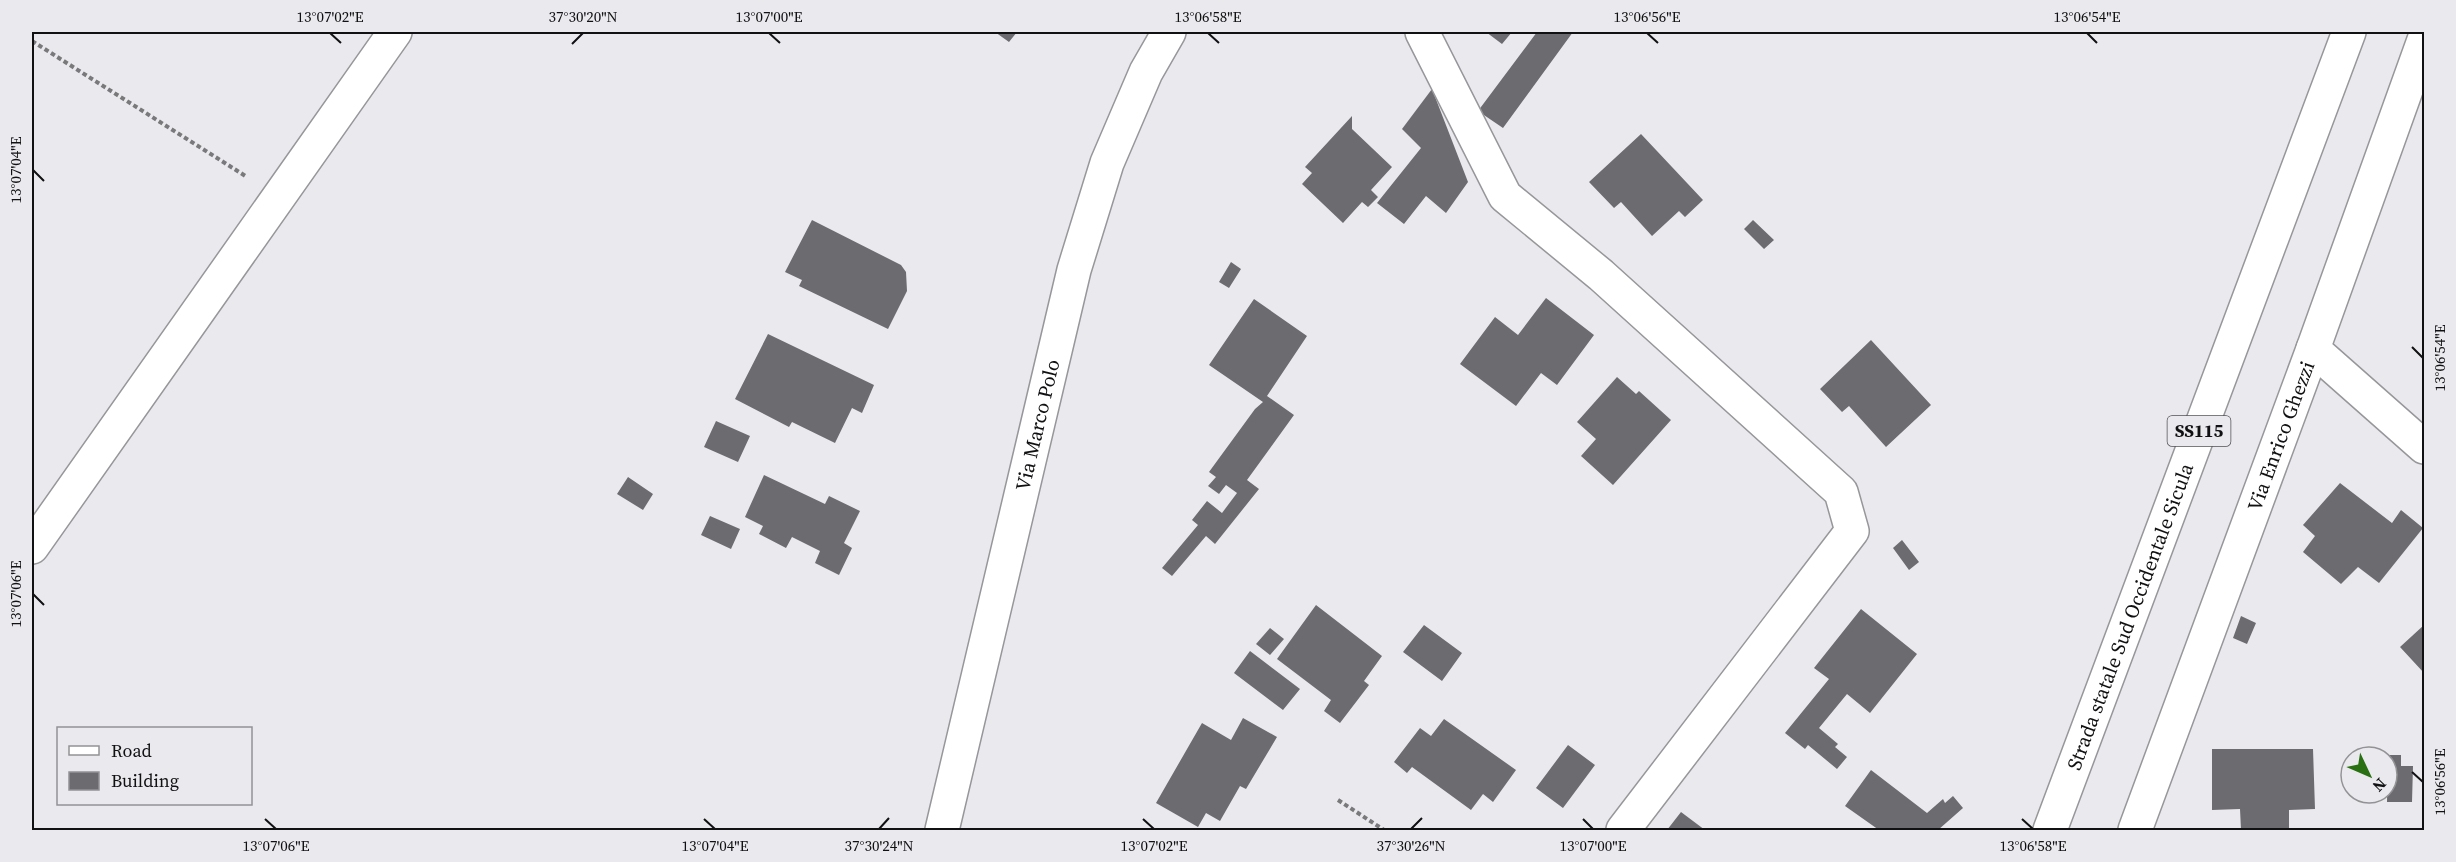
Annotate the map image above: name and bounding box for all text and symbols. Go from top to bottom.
text: 13°07'02"E [296,6,364,27]
text: 37°30'20"N [548,6,618,27]
text: 13°07'00"E [735,6,803,27]
text: 13°06'58"E [1174,6,1242,27]
text: 13°06'56"E [1613,6,1681,27]
text: 13°06'54"E [2053,6,2121,27]
text: 13°07'04"E [5,136,26,204]
text: 13°06'54"E [2429,324,2450,392]
street label: Via Marco Polo [1008,357,1066,494]
street label: Via Enrico Ghezzi [2240,357,2321,515]
road number: SS115 [2168,416,2230,446]
street label: Strada statale Sud Occidentale Sicula [2060,458,2201,774]
text: 13°07'06"E [5,560,26,628]
legend [57,727,252,805]
text: Road [111,738,152,763]
north arrow [2339,745,2399,805]
text: 13°06'56"E [2429,748,2450,816]
text: Building [111,768,179,793]
text: N [2368,774,2392,798]
text: 13°07'06"E [242,835,310,856]
text: 13°07'04"E [681,835,749,856]
text: 37°30'24"N [844,835,914,856]
text: 13°07'02"E [1120,835,1188,856]
text: 37°30'26"N [1376,835,1446,856]
text: 13°07'00"E [1559,835,1627,856]
text: 13°06'58"E [1999,835,2067,856]

